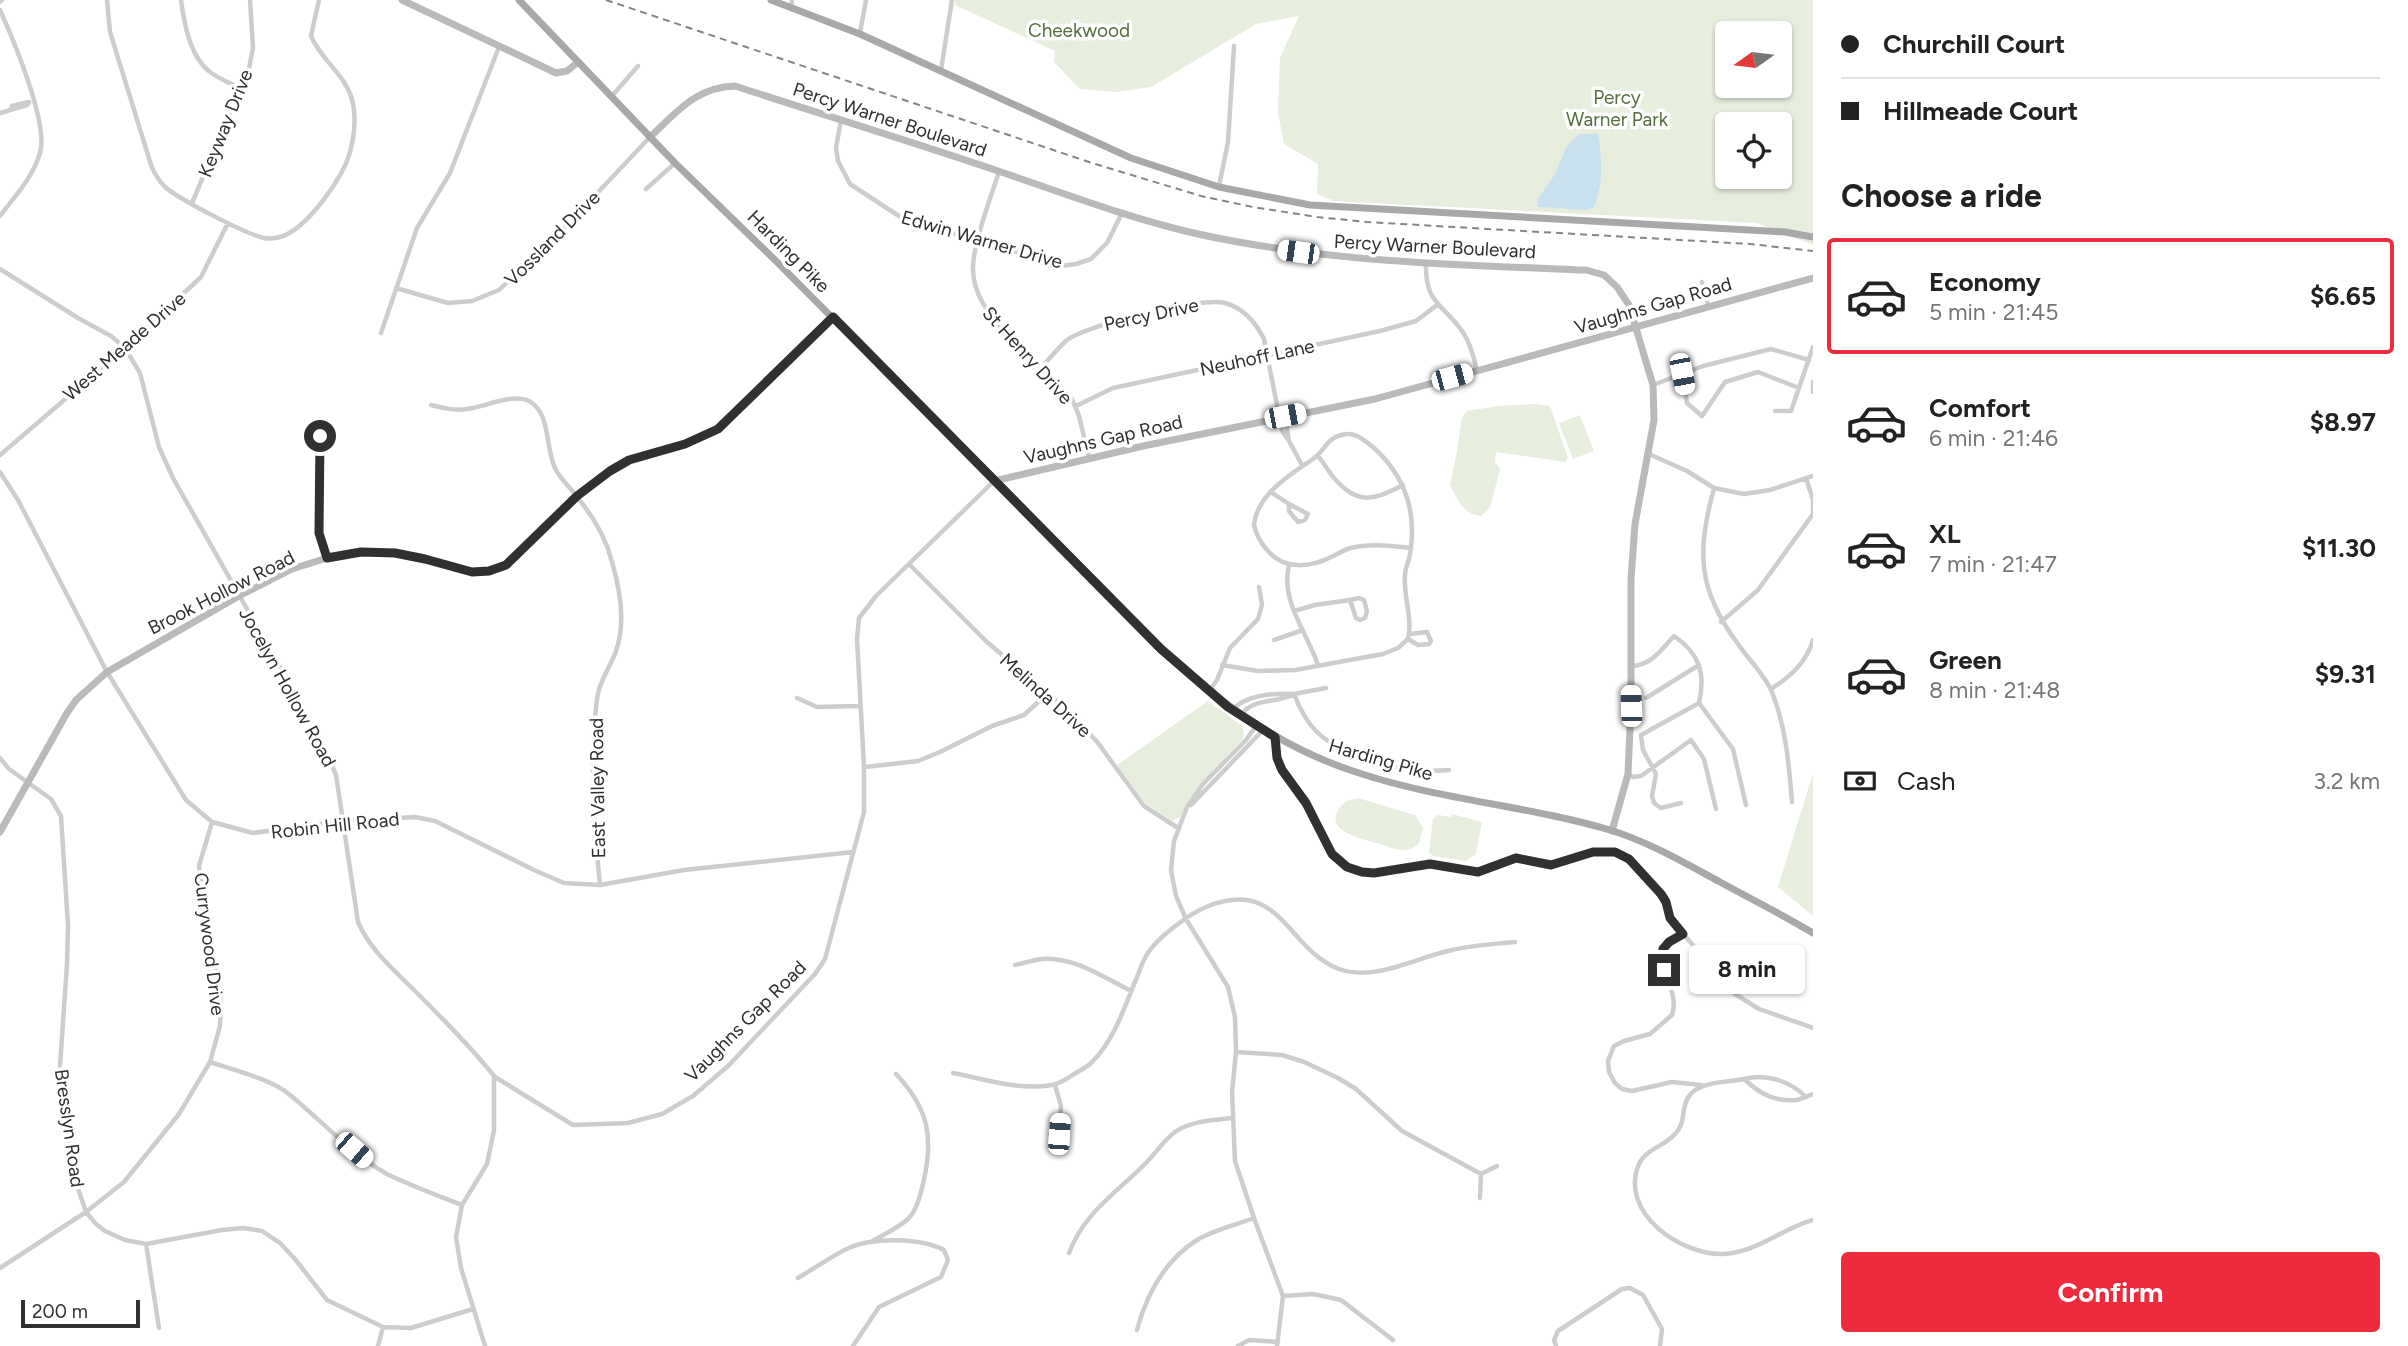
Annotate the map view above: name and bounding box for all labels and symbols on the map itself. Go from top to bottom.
park label: Cheekwood [1028,19,1130,42]
north arrow [1715,21,1792,98]
street label: Keyway Drive [193,66,258,181]
street label: Percy Warner Boulevard [790,77,990,162]
park label: Percy Warner Park [1566,86,1669,131]
street label: Vossland Drive [500,186,605,291]
street label: Harding Pike [743,205,835,297]
street label: Edwin Warner Drive [899,205,1065,273]
street label: Percy Warner Boulevard [1333,230,1537,263]
car [1276,239,1321,265]
street label: Vaughns Gap Road [1572,272,1734,339]
street label: West Meade Drive [58,287,190,406]
street label: Percy Drive [1102,293,1201,336]
street label: St Henry Drive [978,302,1078,409]
street label: Neuhoff Lane [1198,334,1317,381]
car [1668,351,1697,397]
car [1429,361,1476,393]
car [1263,402,1308,430]
street label: Vaughns Gap Road [1021,410,1185,469]
route start [304,420,336,452]
street label: Brook Hollow Road [144,545,299,639]
street label: Jocelyn Hollow Road [234,604,341,771]
street label: Melinda Drive [995,648,1096,742]
car [1620,685,1643,727]
street label: East Valley Road [585,717,610,859]
street label: Harding Pike [1326,734,1436,785]
street label: Robin Hill Road [270,807,401,844]
street label: Currywood Drive [189,871,230,1017]
callout: 8 min [1688,946,1804,995]
route end [1648,954,1680,986]
street label: Vaughns Gap Road [680,956,811,1087]
street label: Bresslyn Road [50,1067,89,1189]
car [1048,1112,1071,1156]
car [332,1128,377,1172]
scale bar [21,1297,140,1329]

